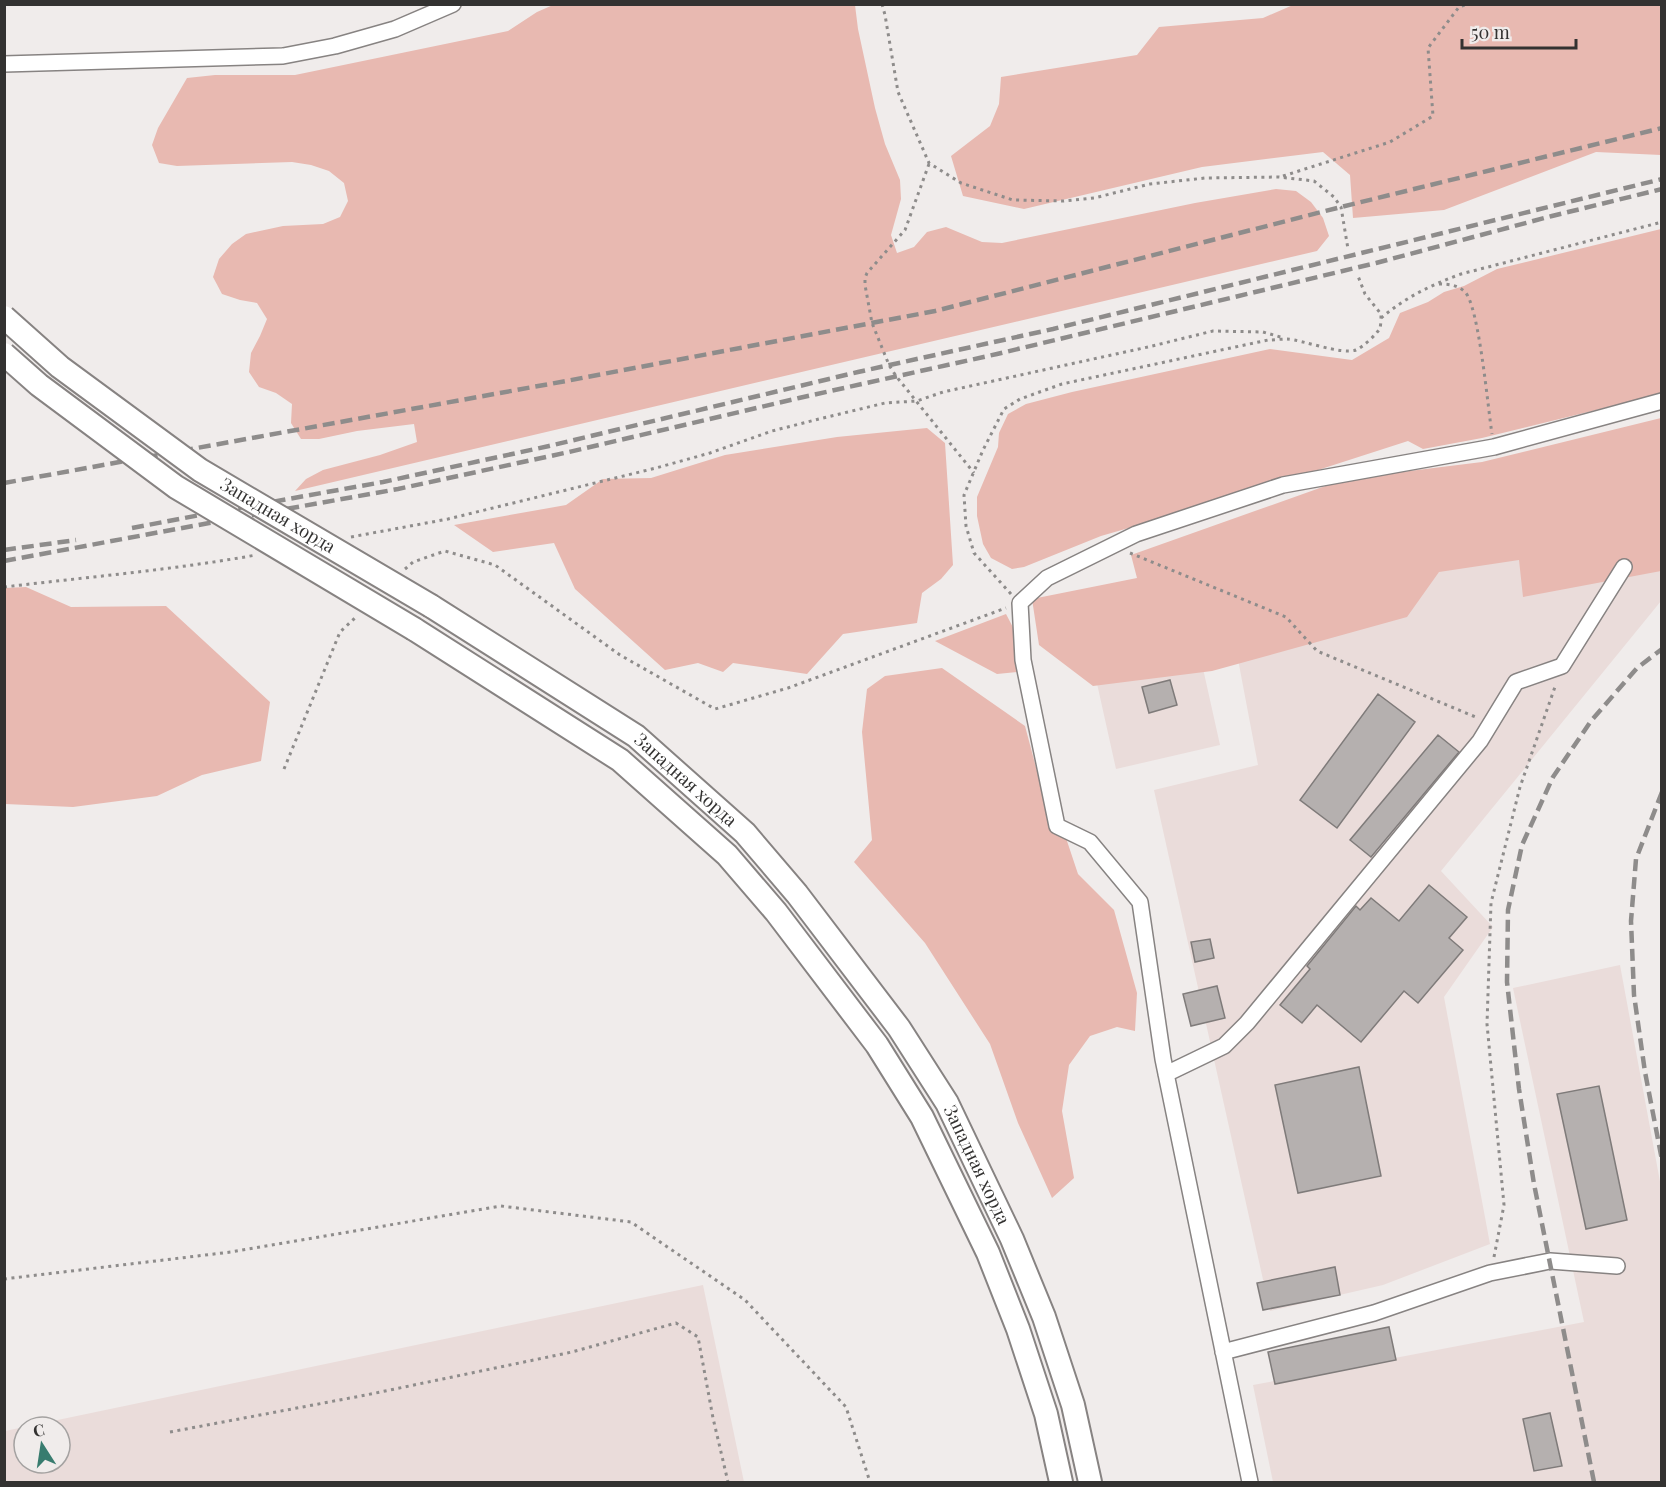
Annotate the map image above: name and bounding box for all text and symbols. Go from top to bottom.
scale bar [1462,12,1576,50]
text: 50 m [1471,20,1510,44]
street label: Западная хорда [216,472,340,558]
street label: Западная хорда [630,727,743,831]
street label: Западная хорда [939,1101,1016,1228]
north arrow [12,1415,72,1475]
text: С [31,1418,46,1441]

